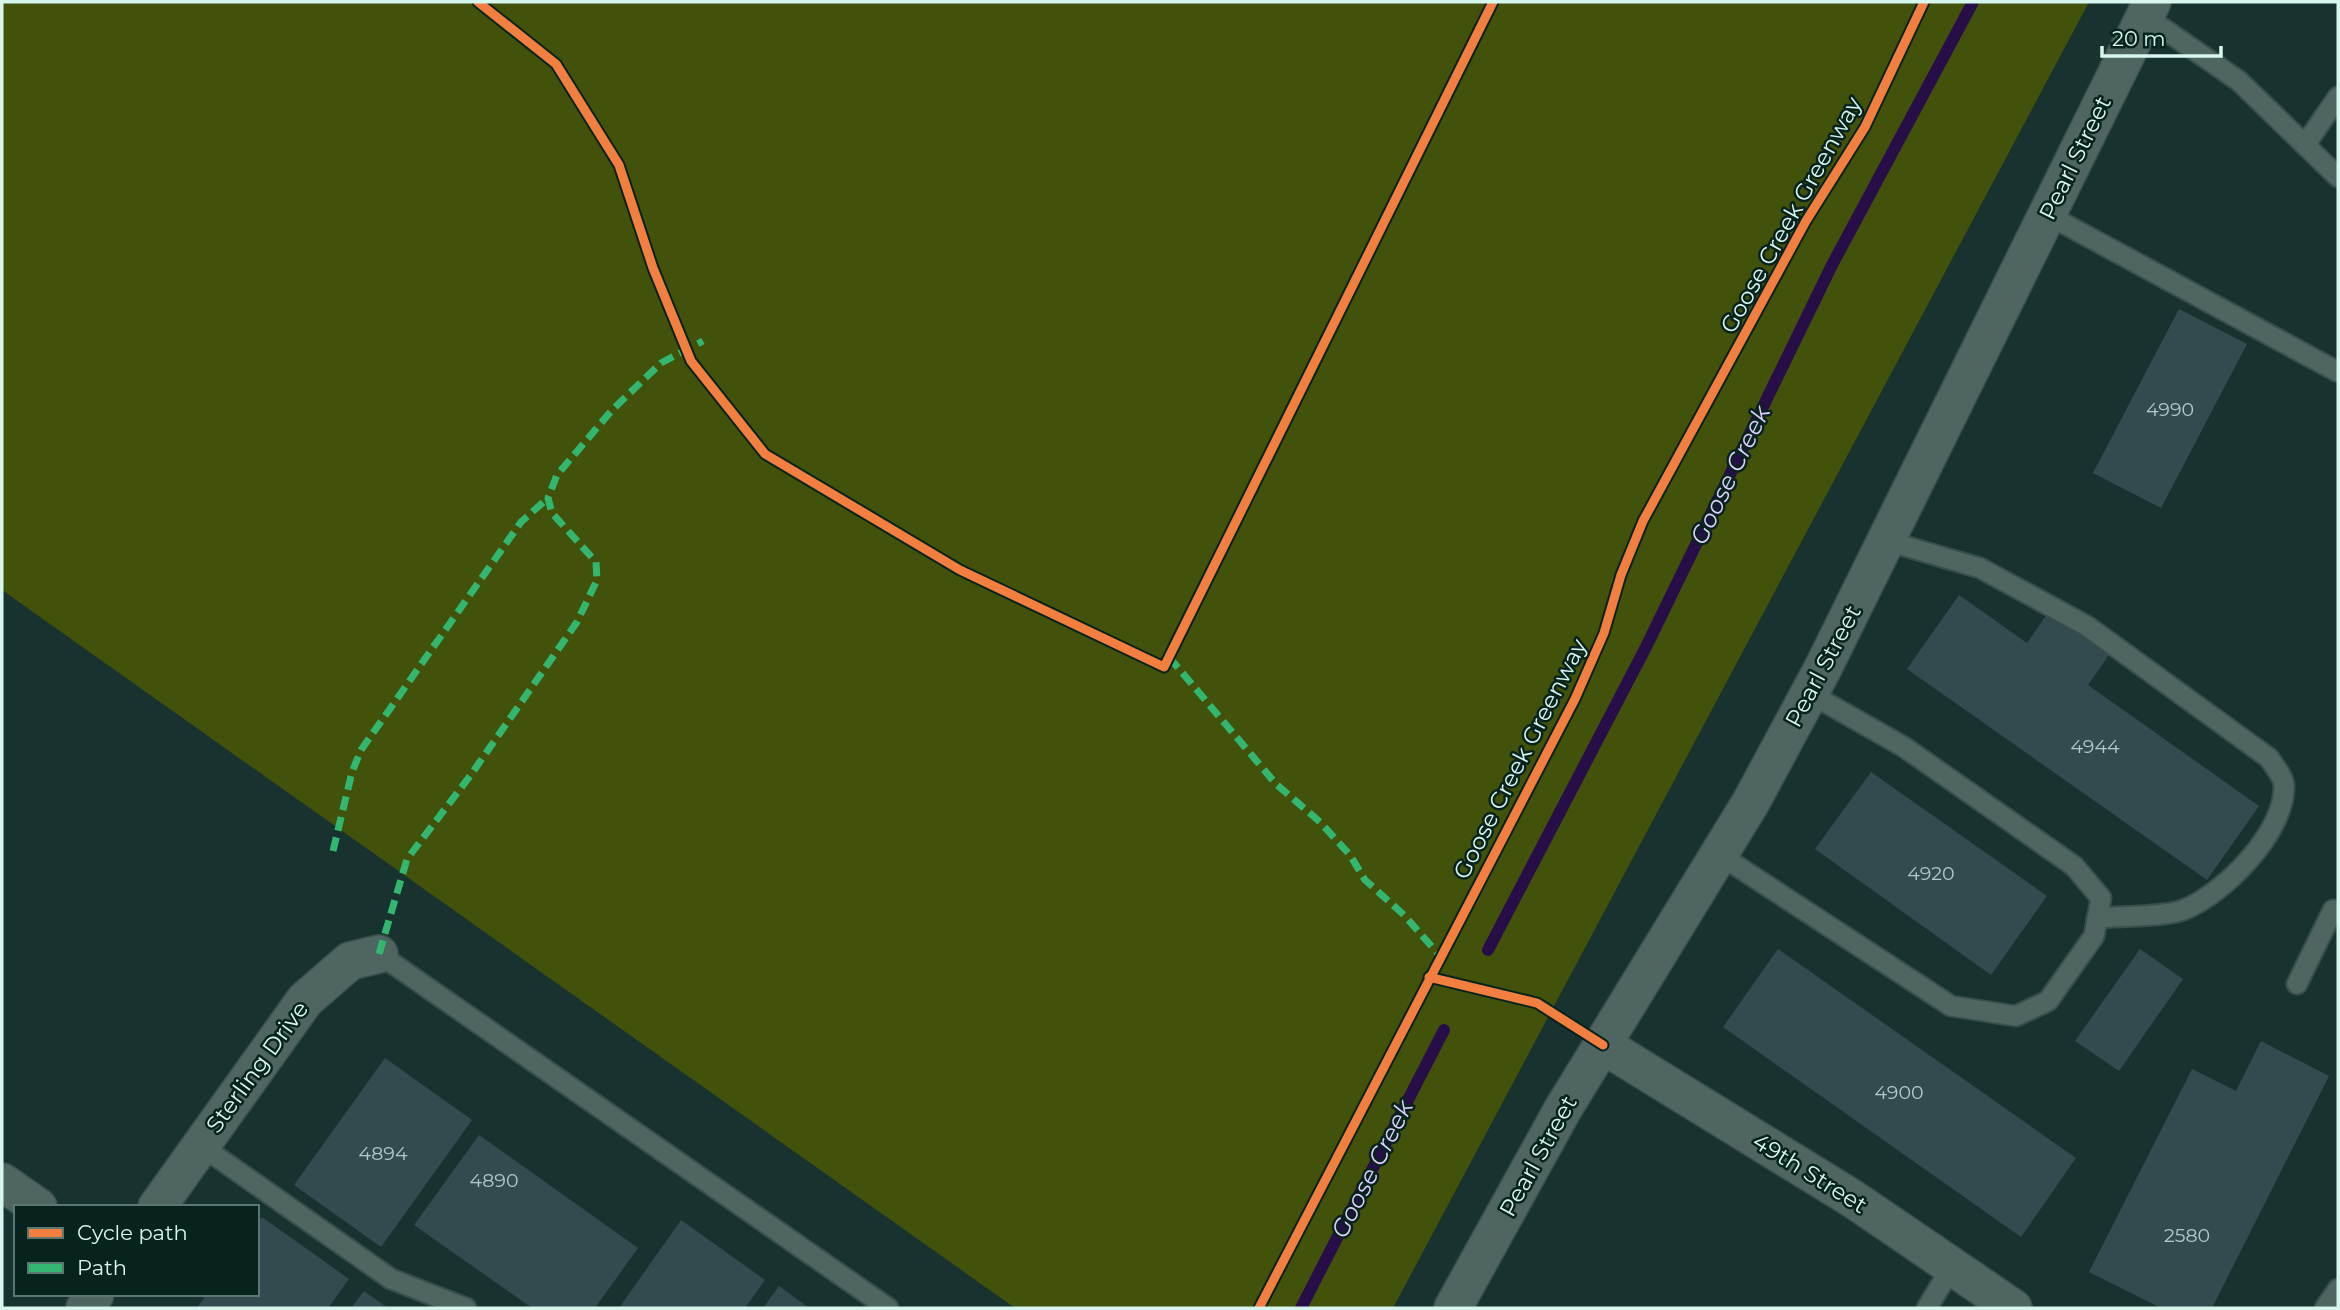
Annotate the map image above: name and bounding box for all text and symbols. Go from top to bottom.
scale bar [2102,14,2221,58]
text: 20 m [2112,26,2166,51]
street label: Goose Creek Greenway [1714,92,1868,338]
street label: Pearl Street [2033,92,2117,224]
house number: 4990 [2146,398,2194,421]
water label: Goose Creek [1684,399,1777,549]
street label: Pearl Street [1779,600,1867,732]
street label: Goose Creek Greenway [1447,634,1593,884]
house number: 4944 [2070,735,2120,758]
house number: 4920 [1907,862,1955,885]
street label: Sterling Drive [200,996,314,1138]
house number: 4900 [1874,1081,1924,1104]
street label: Pearl Street [1493,1091,1583,1221]
water label: Goose Creek [1325,1094,1420,1243]
street label: 49th Street [1748,1127,1872,1219]
house number: 4894 [358,1142,408,1165]
house number: 4890 [469,1169,519,1192]
legend [14,1205,259,1296]
text: Cycle path [77,1220,188,1245]
house number: 2580 [2164,1224,2210,1247]
text: Path [77,1255,127,1280]

